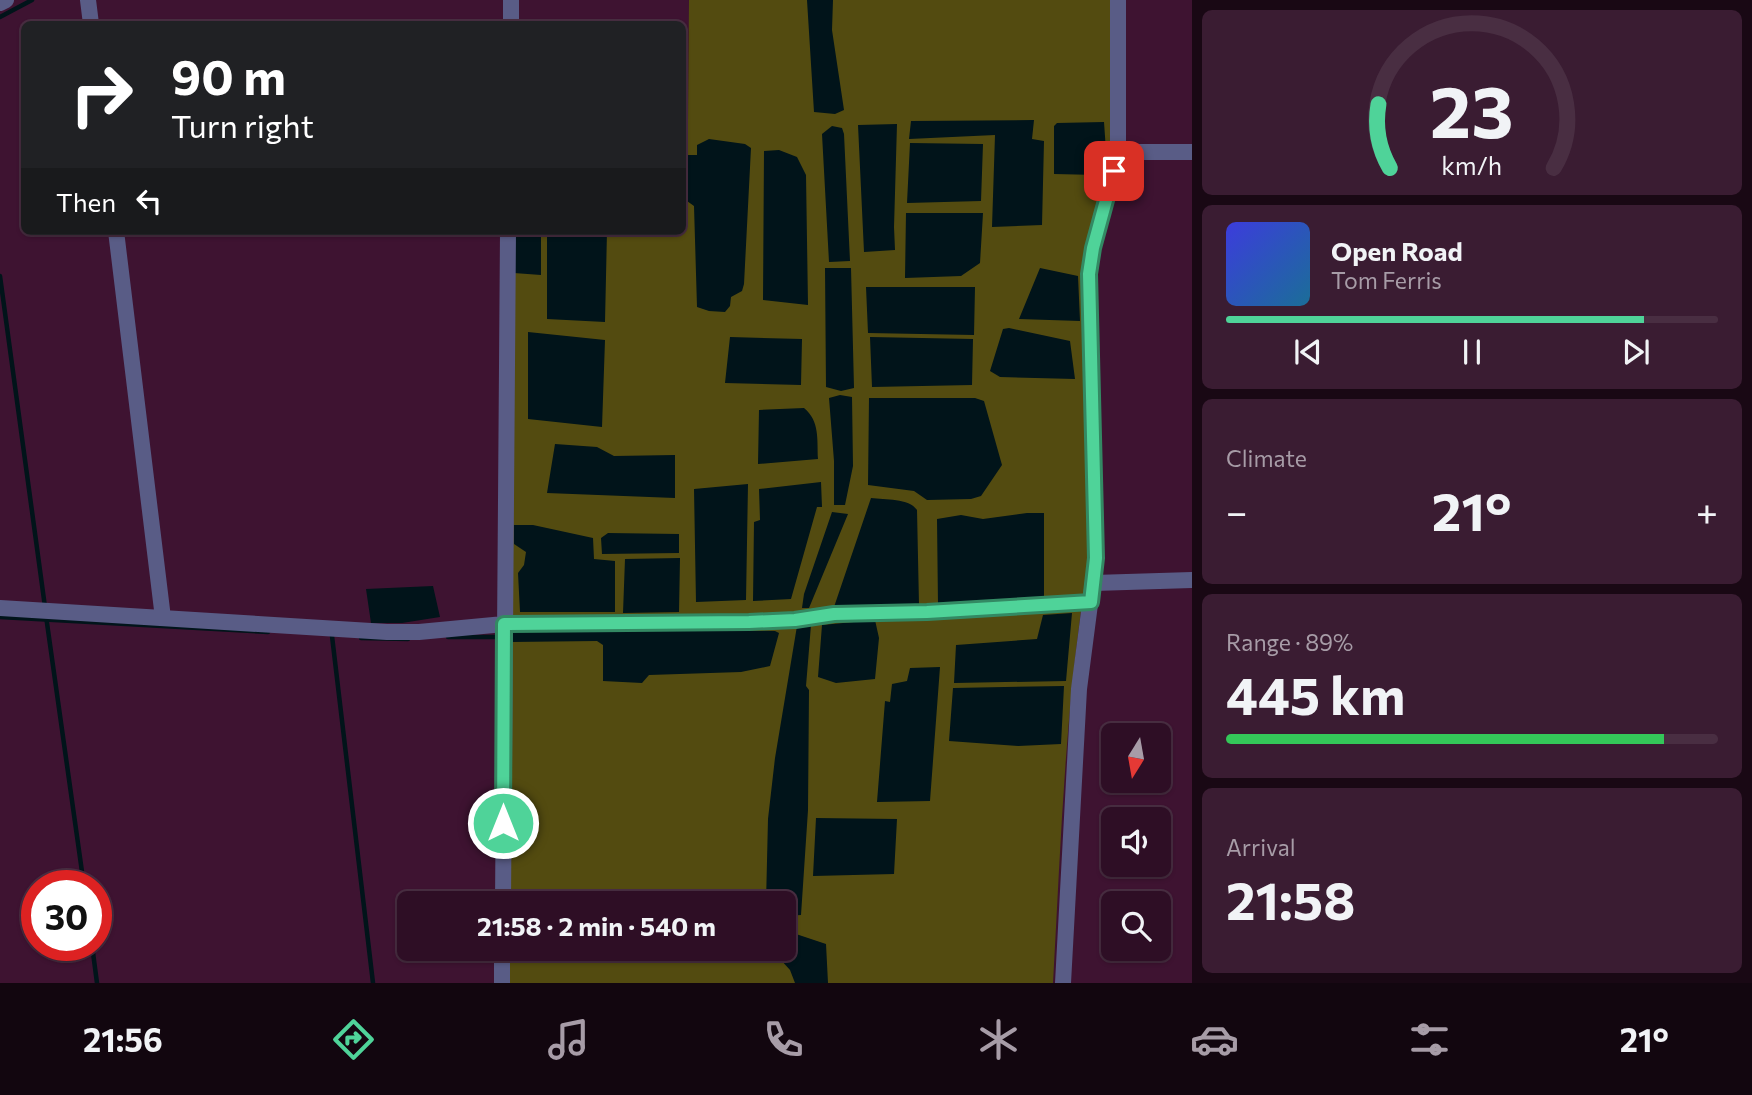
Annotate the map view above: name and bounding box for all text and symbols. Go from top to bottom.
text: 90 m [171,45,286,105]
icon: right [56,49,147,140]
text: 23 [1430,65,1514,154]
text: Turn right [171,105,314,145]
pin [1084,141,1144,201]
text: km/h [1442,150,1502,180]
icon: arrive [1095,152,1133,190]
icon: left [130,182,168,220]
text: Then [56,186,116,217]
text: Open Road [1331,235,1463,266]
text: Tom Ferris [1331,266,1442,294]
icon: previous [1289,333,1327,371]
icon: pause [1453,333,1491,371]
icon: next [1617,333,1655,371]
text: Climate [1226,444,1307,472]
text: 21° [1432,478,1511,542]
text: − [1226,487,1248,534]
text: + [1696,487,1718,534]
text: Range · 89% [1226,628,1353,656]
text: 445 km [1226,662,1405,726]
north arrow [1101,723,1171,793]
map controls [1101,723,1171,961]
position arrow [466,786,540,860]
button: sound [1101,807,1171,877]
text: Arrival [1226,833,1296,861]
text: 21:58 [1226,867,1355,931]
speed limit sign: 30 [21,870,112,961]
button: search [1101,891,1171,961]
text: 21:58 · 2 min · 540 m [477,910,716,941]
icon: directions [329,1015,378,1064]
icon: music [544,1015,593,1064]
icon: phone [759,1015,808,1064]
icon: climate [974,1015,1023,1064]
icon: car [1190,1015,1239,1064]
icon: filters [1405,1015,1454,1064]
text: 21:56 [83,1019,163,1059]
text: 21° [1620,1019,1669,1059]

